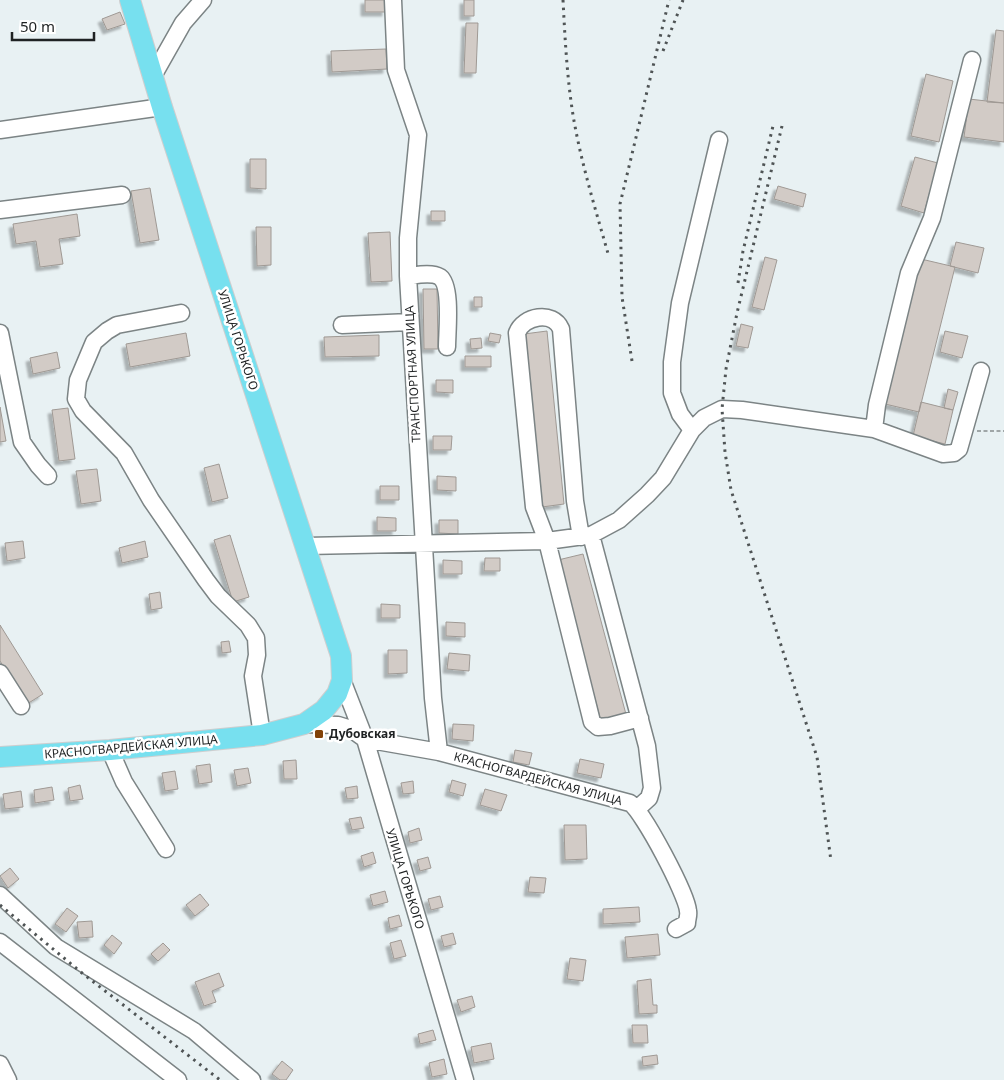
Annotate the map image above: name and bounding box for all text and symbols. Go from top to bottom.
scale bar [12,10,95,42]
text: 50 m [20,16,55,36]
street label: УЛИЦА ГОРЬКОГО [214,288,263,392]
street label: ТРАНСПОРТНАЯ УЛИЦА [400,305,425,443]
place label: Дубовская [329,725,395,742]
marker: Дубовская [313,728,325,740]
street label: КРАСНОГВАРДЕЙСКАЯ УЛИЦА [44,730,219,763]
street label: КРАСНОГВАРДЕЙСКАЯ УЛИЦА [452,748,625,809]
street label: УЛИЦА ГОРЬКОГО [382,826,429,931]

